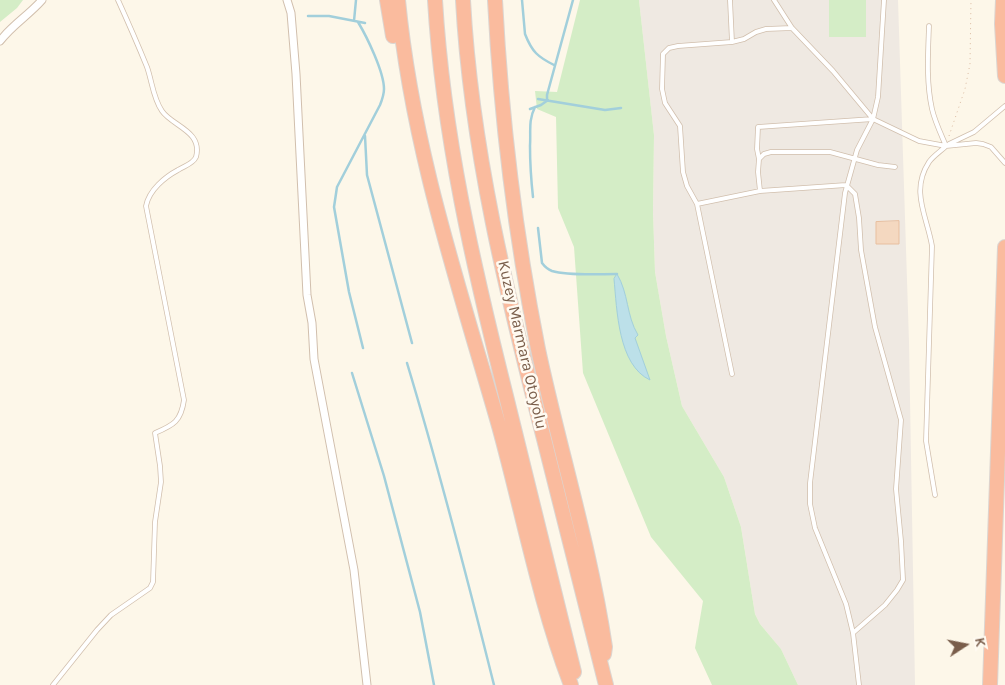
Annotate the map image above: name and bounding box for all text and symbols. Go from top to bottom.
street label: Kuzey Marmara Otoyolu [493,259,551,431]
north arrow [940,620,990,670]
text: K [971,636,989,648]

